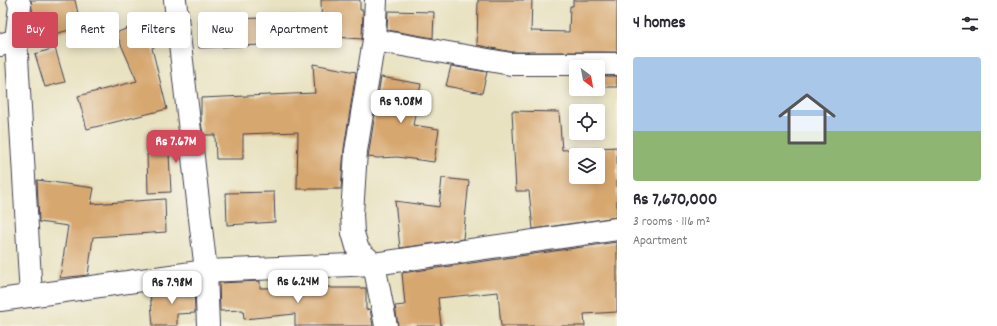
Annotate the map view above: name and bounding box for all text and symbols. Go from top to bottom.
chip: Buy [12,12,58,48]
chip: Rent [66,12,119,48]
chip: Filters [127,12,190,48]
chip: New [198,12,248,48]
chip: Apartment [256,12,342,48]
text: 4 homes [633,12,686,36]
icon: filters [959,13,981,35]
north arrow [569,60,605,96]
map controls [569,60,605,184]
icon: home [771,83,843,155]
pin: Rs 9.08M [360,90,442,124]
text: Rs 9.08M [380,93,422,112]
button: locate [569,104,605,140]
pin: Rs 7.67M [135,130,217,164]
text: Rs 7.67M [156,133,196,152]
button: layers [569,148,605,184]
text: Rs 7,670,000 [633,189,717,213]
text: 3 rooms · 116 m² [633,213,710,232]
text: Apartment [633,232,687,251]
pin: Rs 6.24M [257,270,339,304]
pin: Rs 7.98M [131,271,213,305]
text: Rs 6.24M [277,273,319,292]
text: Rs 7.98M [152,274,192,293]

